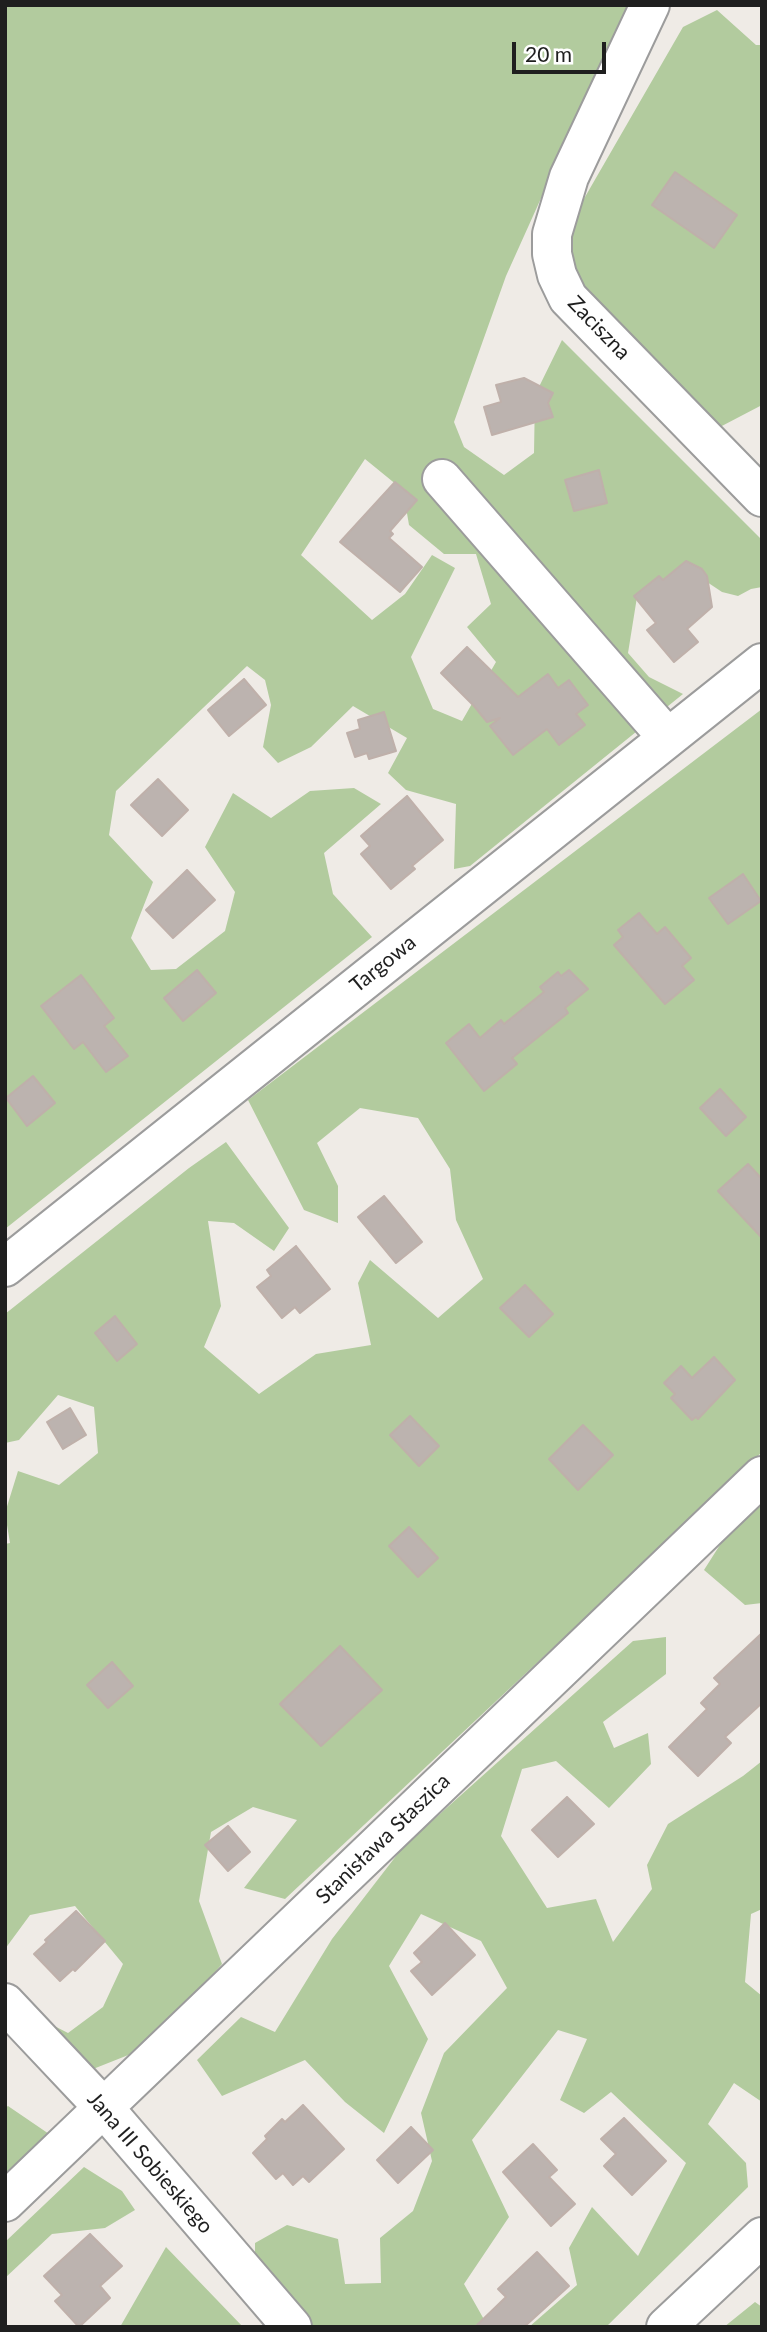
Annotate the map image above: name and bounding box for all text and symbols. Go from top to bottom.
scale bar [515,28,610,72]
text: 20 m [525,41,572,66]
street label: Zaciszna [563,291,635,365]
street label: Targowa [345,930,421,998]
street label: Stanisława Staszica [311,1769,455,1909]
street label: Jana III Sobieskiego [82,2087,218,2239]

